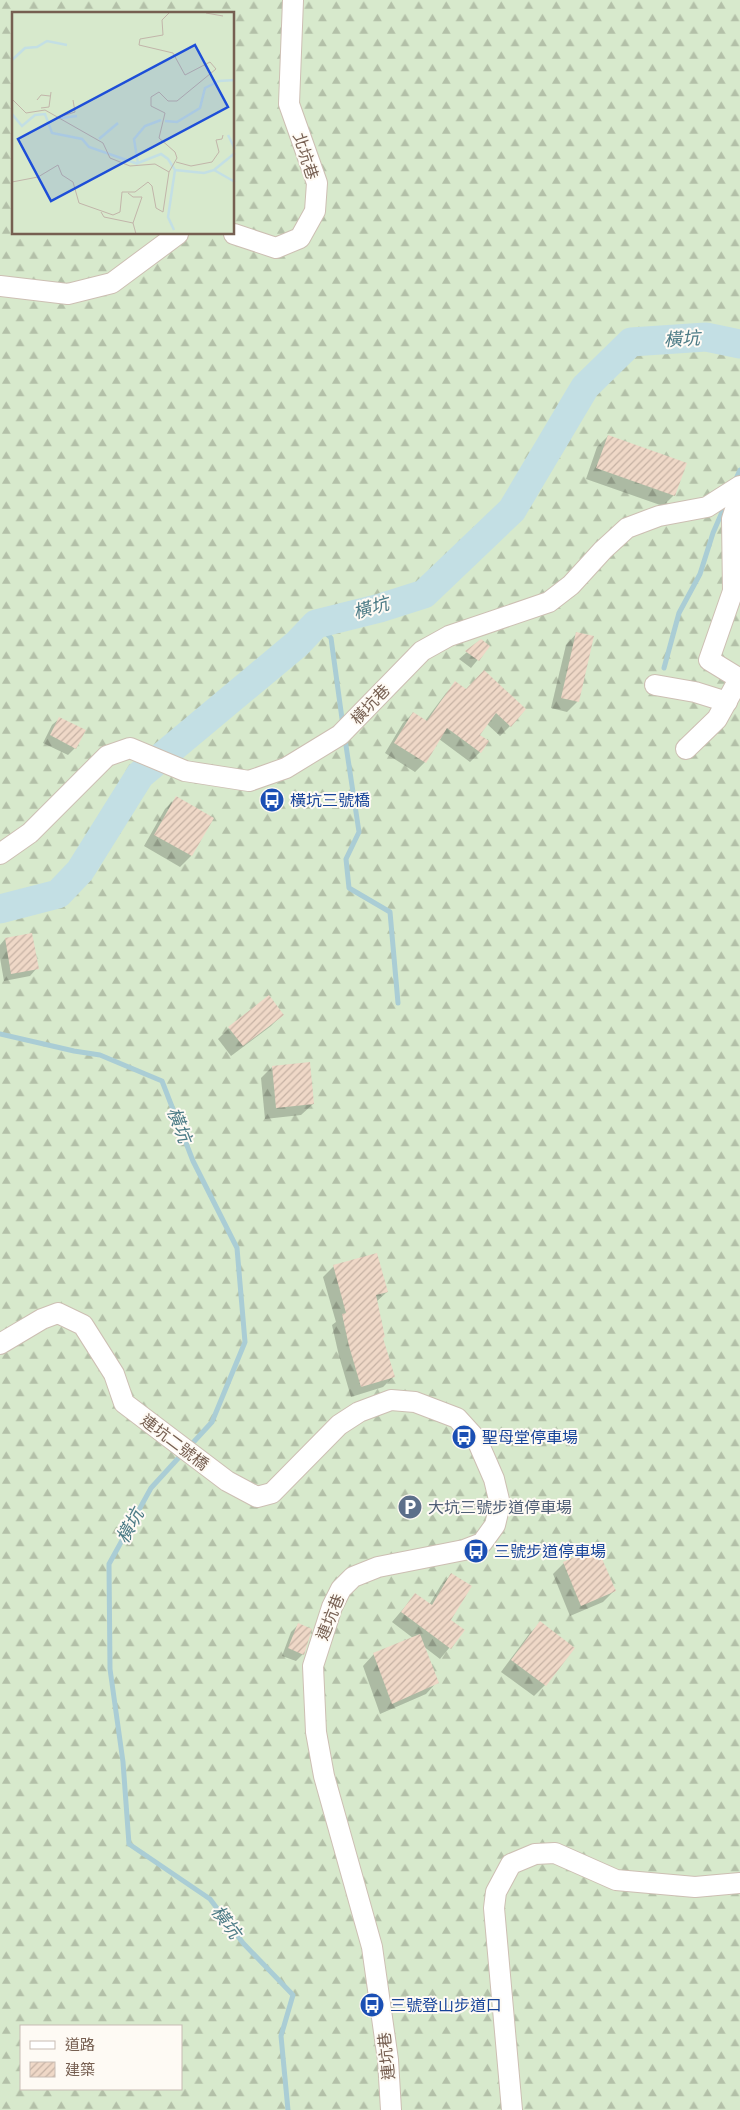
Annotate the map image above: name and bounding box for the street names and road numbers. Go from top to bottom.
street label: 北坑巷 [289,130,322,182]
street label: 橫坑巷 [347,680,394,728]
street label: 連坑二號橋 [137,1411,212,1474]
street label: 連坑巷 [313,1591,348,1643]
street label: 連坑巷 [375,2031,398,2081]

